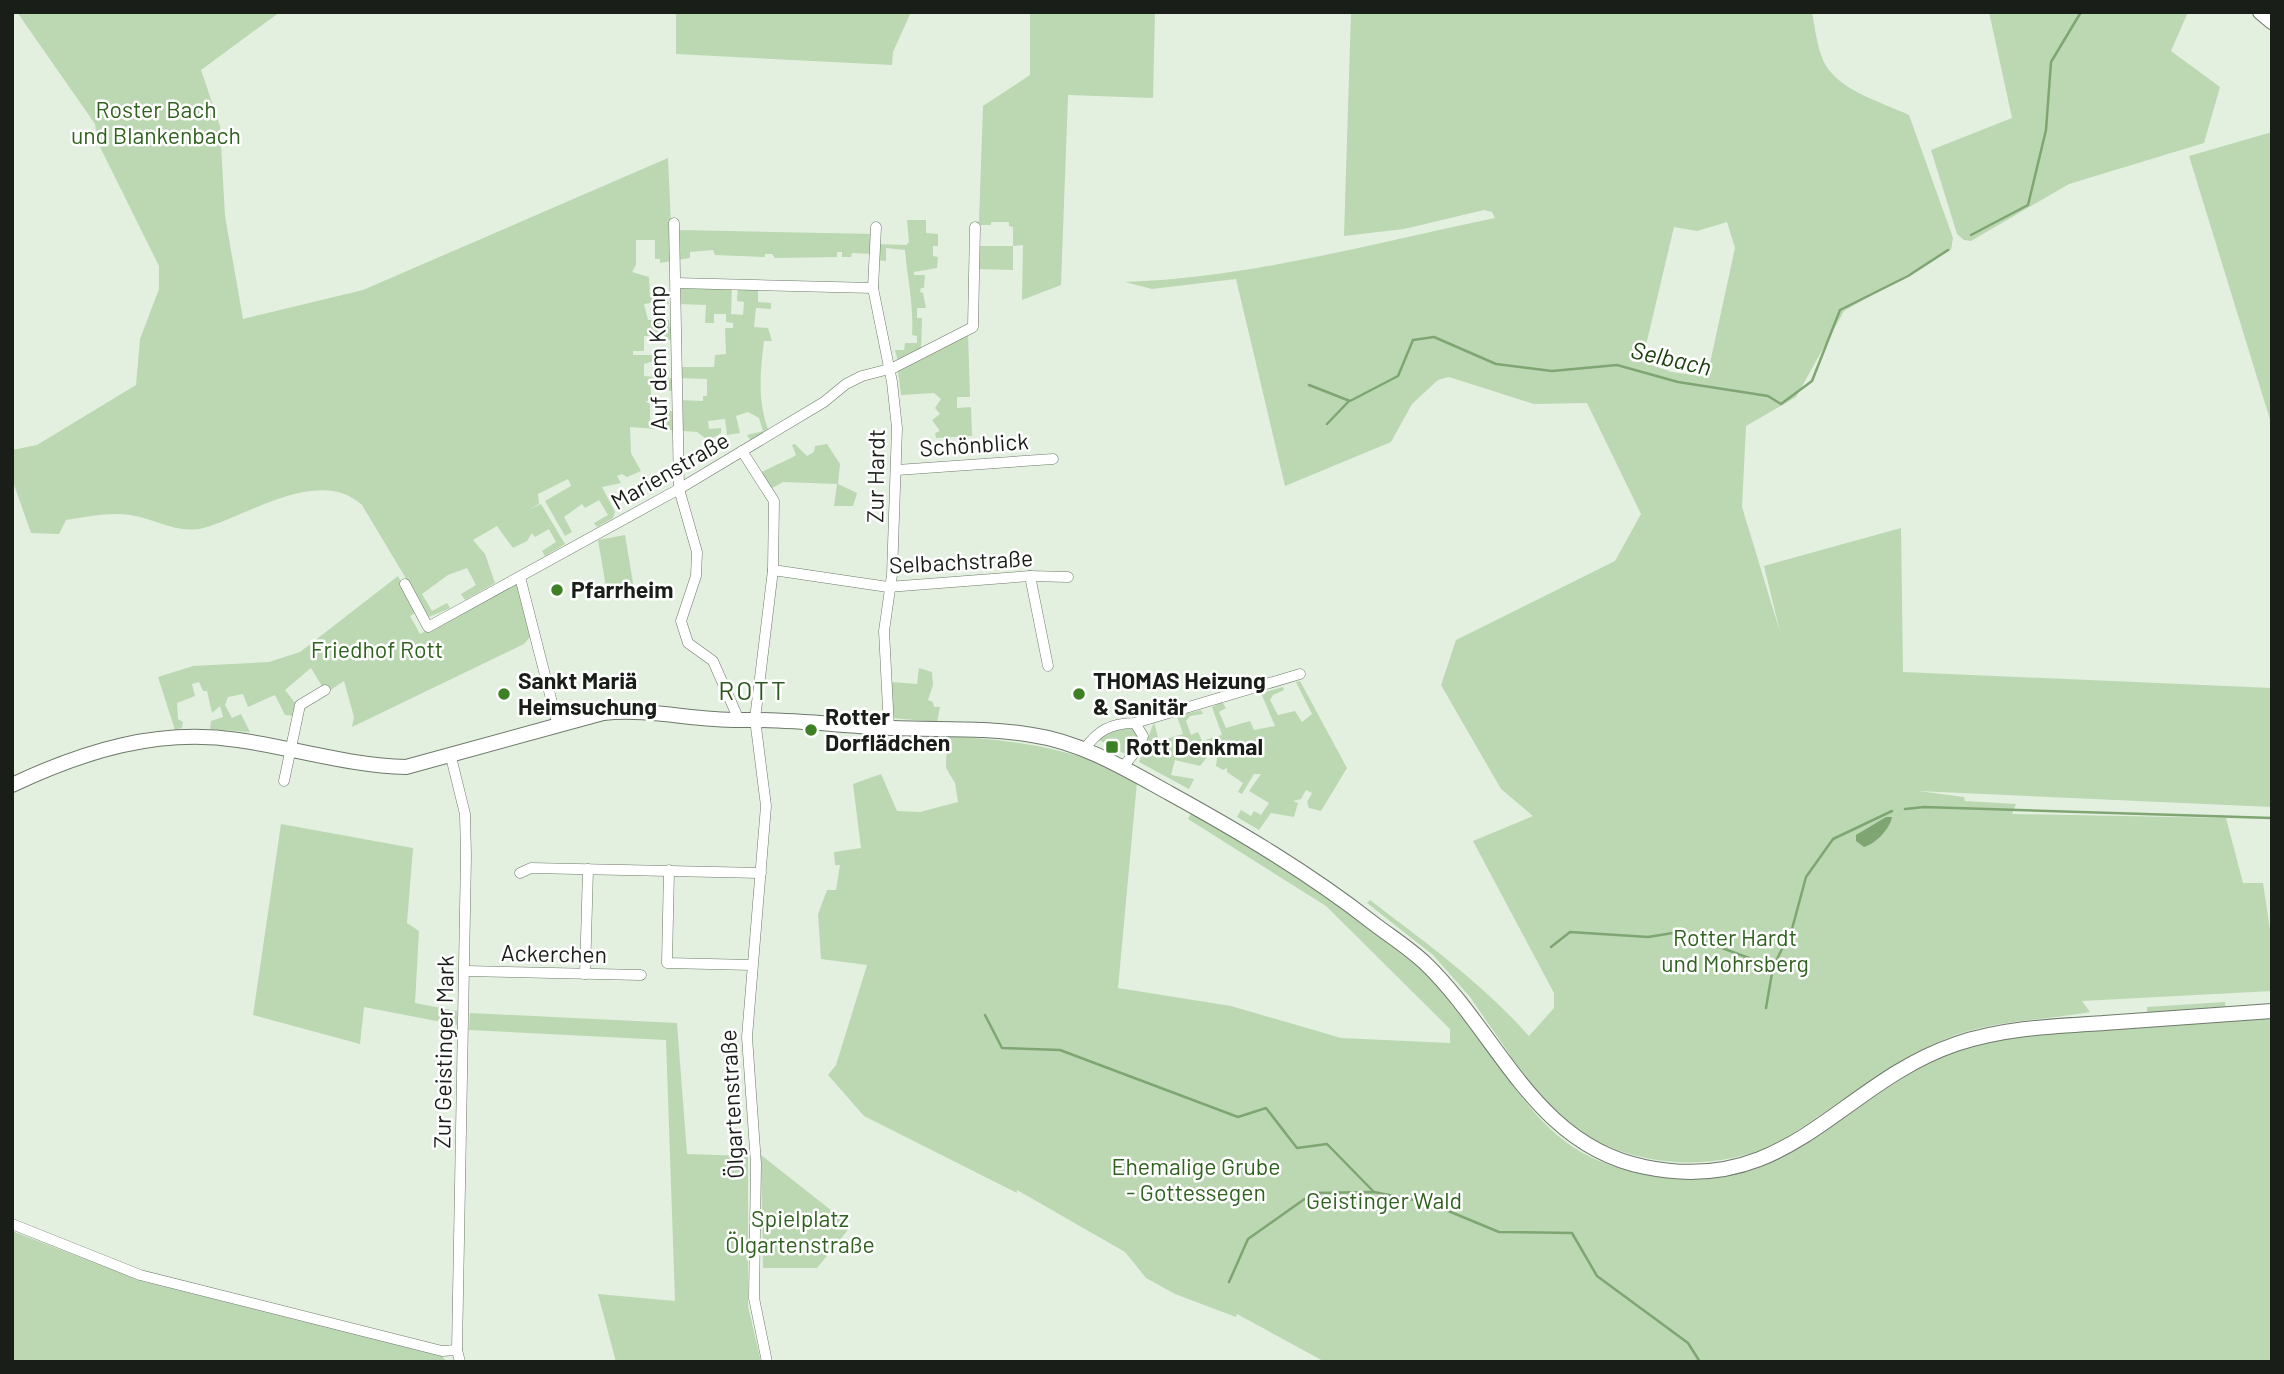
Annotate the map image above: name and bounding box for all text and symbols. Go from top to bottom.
park label: Roster Bach und Blankenbach [71,95,241,149]
street label: Auf dem Komp [642,285,672,431]
water label: Selbach [1628,334,1714,381]
street label: Marienstraße [605,425,734,515]
street label: Schönblick [918,426,1030,462]
street label: Zur Hardt [860,429,890,523]
street label: Selbachstraße [888,543,1034,579]
place label: Pfarrheim [571,575,673,603]
marker: Pfarrheim [549,582,565,598]
park label: Friedhof Rott [311,635,443,663]
place label: Sankt Mariä Heimsuchung [518,666,657,720]
place label: THOMAS Heizung & Sanitär [1093,666,1266,720]
district label: ROTT [718,674,788,705]
marker: Sankt Mariä Heimsuchung [496,686,512,702]
marker: THOMAS Heizung & Sanitär [1071,686,1087,702]
place label: Rotter Dorflädchen [825,702,950,756]
marker: Rotter Dorflädchen [803,722,819,738]
place label: Rott Denkmal [1126,732,1263,760]
marker: Rott Denkmal [1104,739,1120,755]
park label: Rotter Hardt und Mohrsberg [1661,923,1809,977]
street label: Ackerchen [501,938,607,968]
street label: Zur Geistinger Mark [427,955,459,1149]
street label: Ölgartenstraße [713,1029,749,1179]
park label: Ehemalige Grube - Gottessegen [1112,1152,1280,1206]
park label: Geistinger Wald [1306,1186,1462,1214]
park label: Spielplatz Ölgartenstraße [725,1204,875,1258]

